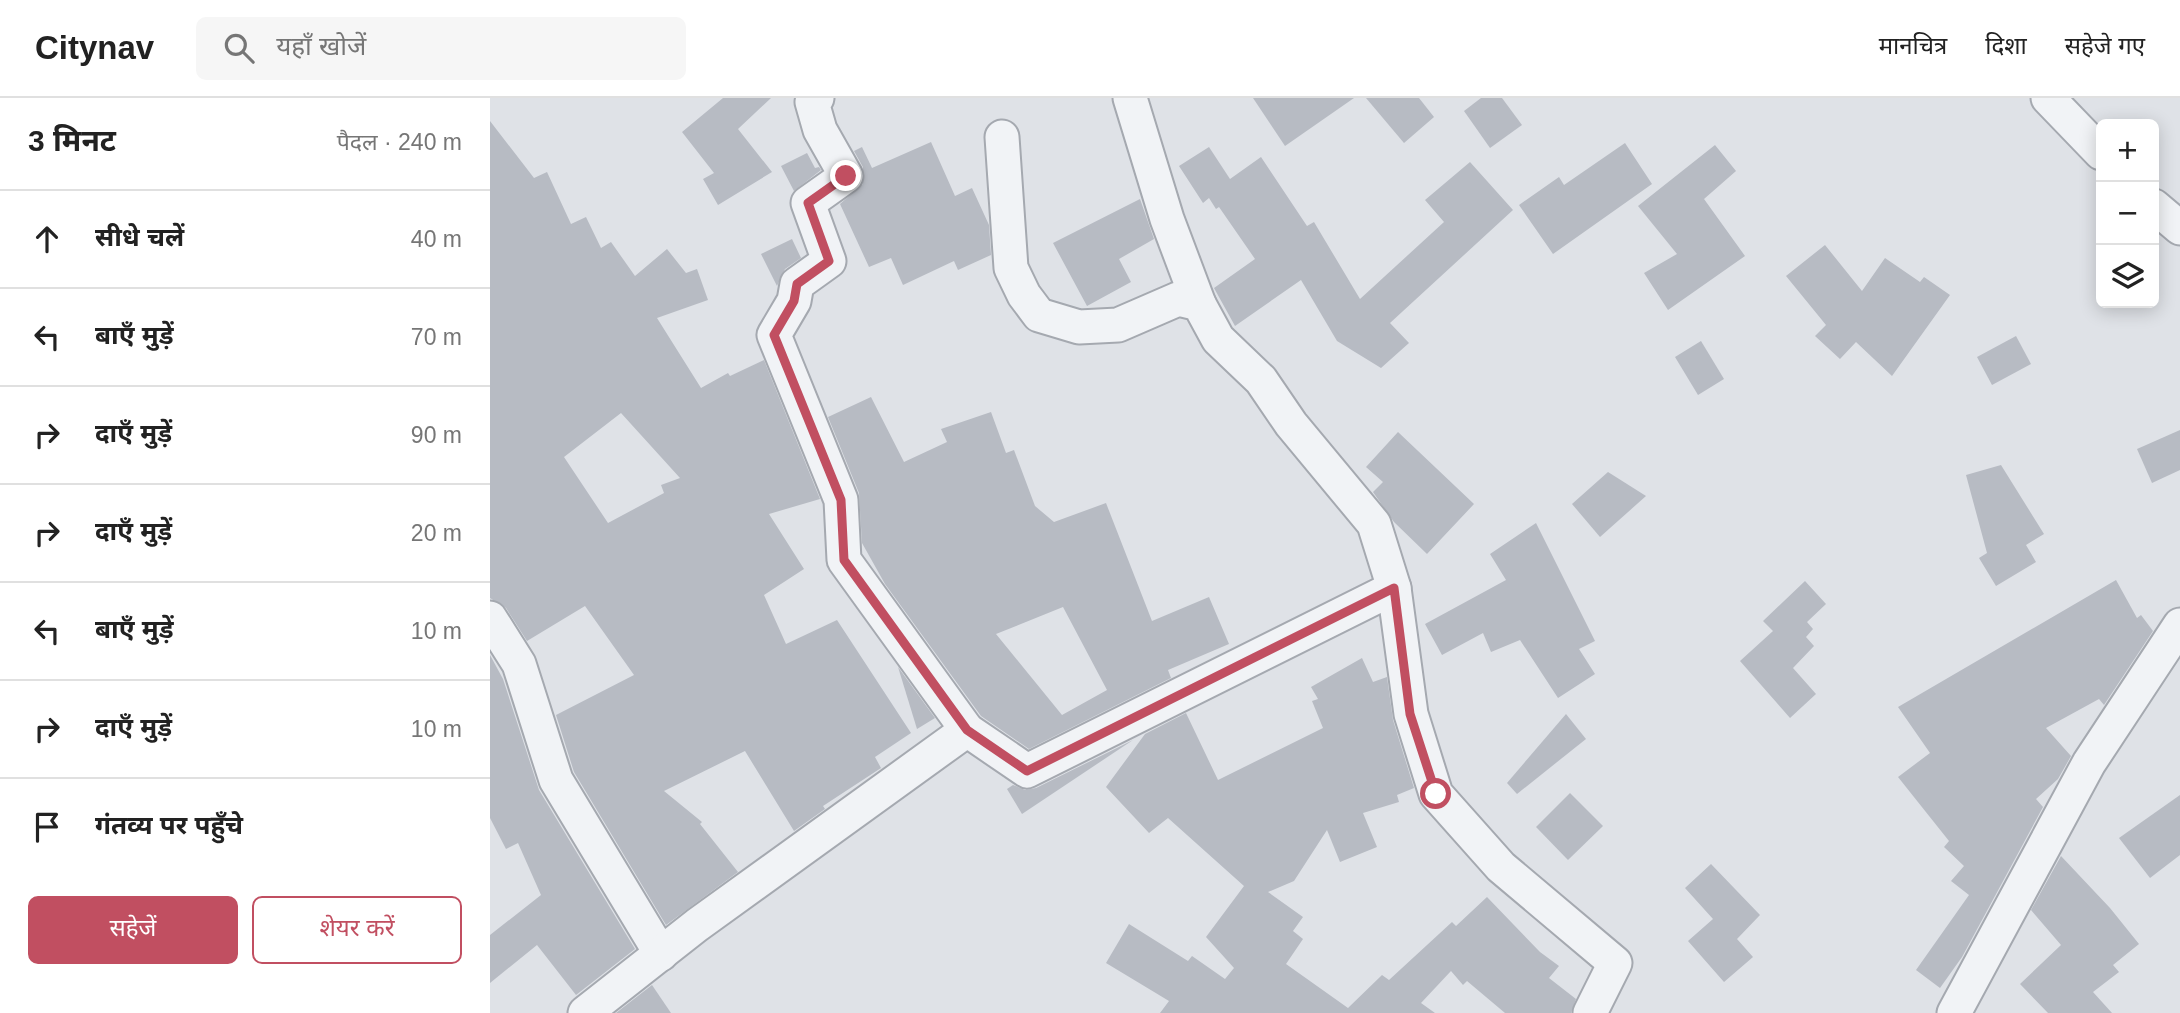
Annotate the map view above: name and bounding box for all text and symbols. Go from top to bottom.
search box [196,17,686,80]
text: Citynav [35,29,154,66]
icon: search [220,29,258,67]
text: यहाँ खोजें [276,31,366,61]
text: मानचित्र [1879,32,1947,59]
text: दिशा [1985,32,2027,59]
text: सहेजे गए [2065,32,2145,59]
map controls [2096,119,2159,308]
button: + [2096,119,2159,182]
text: 3 मिनट [28,124,116,157]
text: पैदल · 240 m [337,129,462,155]
route end [830,160,861,191]
button: − [2096,182,2159,245]
icon: ahead [28,220,66,258]
text: सीधे चलें [95,222,184,252]
text: 40 m [411,226,462,252]
button: layers [2096,245,2159,308]
icon: left [28,318,66,356]
text: बाएँ मुड़ें [95,320,174,350]
text: 70 m [411,324,462,350]
icon: right [28,416,66,454]
text: दाएँ मुड़ें [95,418,172,448]
text: 90 m [411,422,462,448]
icon: right [28,514,66,552]
text: दाएँ मुड़ें [95,516,172,546]
text: 20 m [411,520,462,546]
icon: left [28,612,66,650]
text: बाएँ मुड़ें [95,614,174,644]
text: 10 m [411,618,462,644]
icon: right [28,710,66,748]
text: दाएँ मुड़ें [95,712,172,742]
text: 10 m [411,716,462,742]
route start [1420,778,1451,809]
icon: arrive [28,808,66,846]
text: गंतव्य पर पहुँचे [95,810,243,840]
button: सहेजें [28,896,238,964]
button: शेयर करें [252,896,462,964]

